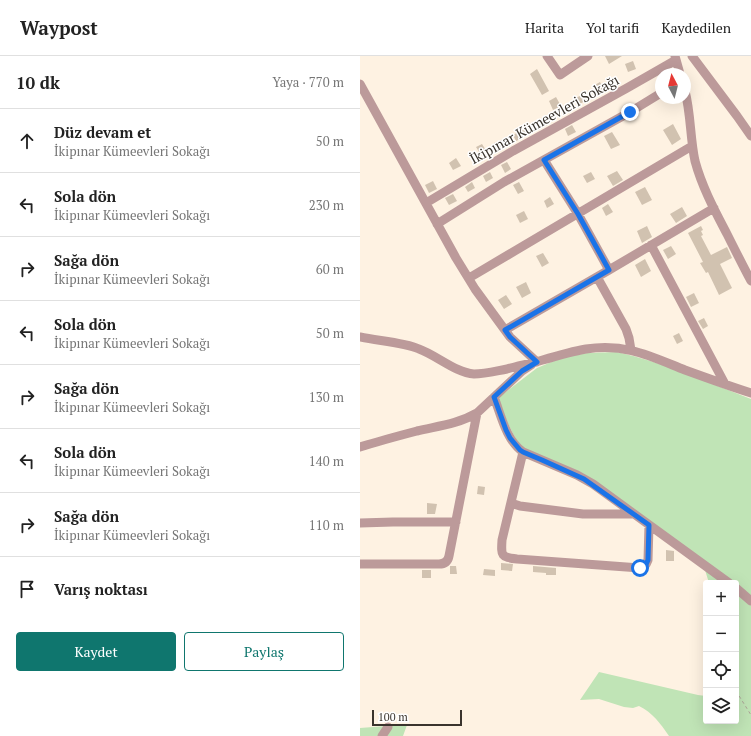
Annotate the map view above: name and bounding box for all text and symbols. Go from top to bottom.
text: Waypost [20,15,98,40]
text: Harita [525,18,564,37]
text: Yol tarifi [586,18,639,37]
text: Kaydedilen [661,18,731,37]
north arrow [655,68,691,104]
street label: İkipınar Kümeevleri Sokağı [466,70,622,168]
text: 10 dk [16,71,60,94]
text: Yaya · 770 m [272,73,344,91]
route end [621,103,639,121]
text: Düz devam et [54,122,151,142]
icon: ahead [16,130,38,152]
text: 50 m [316,132,344,150]
text: İkipınar Kümeevleri Sokağı [54,142,210,160]
text: Sola dön [54,186,116,206]
icon: left [16,194,38,216]
text: 230 m [309,196,344,214]
text: İkipınar Kümeevleri Sokağı [54,206,210,224]
text: Sağa dön [54,250,119,270]
icon: right [16,258,38,280]
text: 60 m [316,260,344,278]
text: İkipınar Kümeevleri Sokağı [54,270,210,288]
text: Sola dön [54,314,116,334]
icon: left [16,322,38,344]
text: 50 m [316,324,344,342]
text: İkipınar Kümeevleri Sokağı [54,334,210,352]
text: Sağa dön [54,378,119,398]
icon: right [16,386,38,408]
text: 130 m [309,388,344,406]
text: İkipınar Kümeevleri Sokağı [54,398,210,416]
text: Sola dön [54,442,116,462]
icon: left [16,450,38,472]
text: 140 m [309,452,344,470]
text: İkipınar Kümeevleri Sokağı [54,462,210,480]
text: Sağa dön [54,506,119,526]
icon: right [16,514,38,536]
text: 110 m [309,516,344,534]
text: İkipınar Kümeevleri Sokağı [54,526,210,544]
route start [631,559,649,577]
icon: arrive [16,578,38,600]
text: Varış noktası [54,579,148,599]
map controls [703,580,739,724]
button: + [703,580,739,616]
button: − [703,616,739,652]
button: Kaydet [16,632,176,671]
button: Paylaş [184,632,344,671]
button: locate [703,652,739,688]
button: layers [703,688,739,724]
scale bar [372,708,462,727]
text: 100 m [378,710,408,724]

